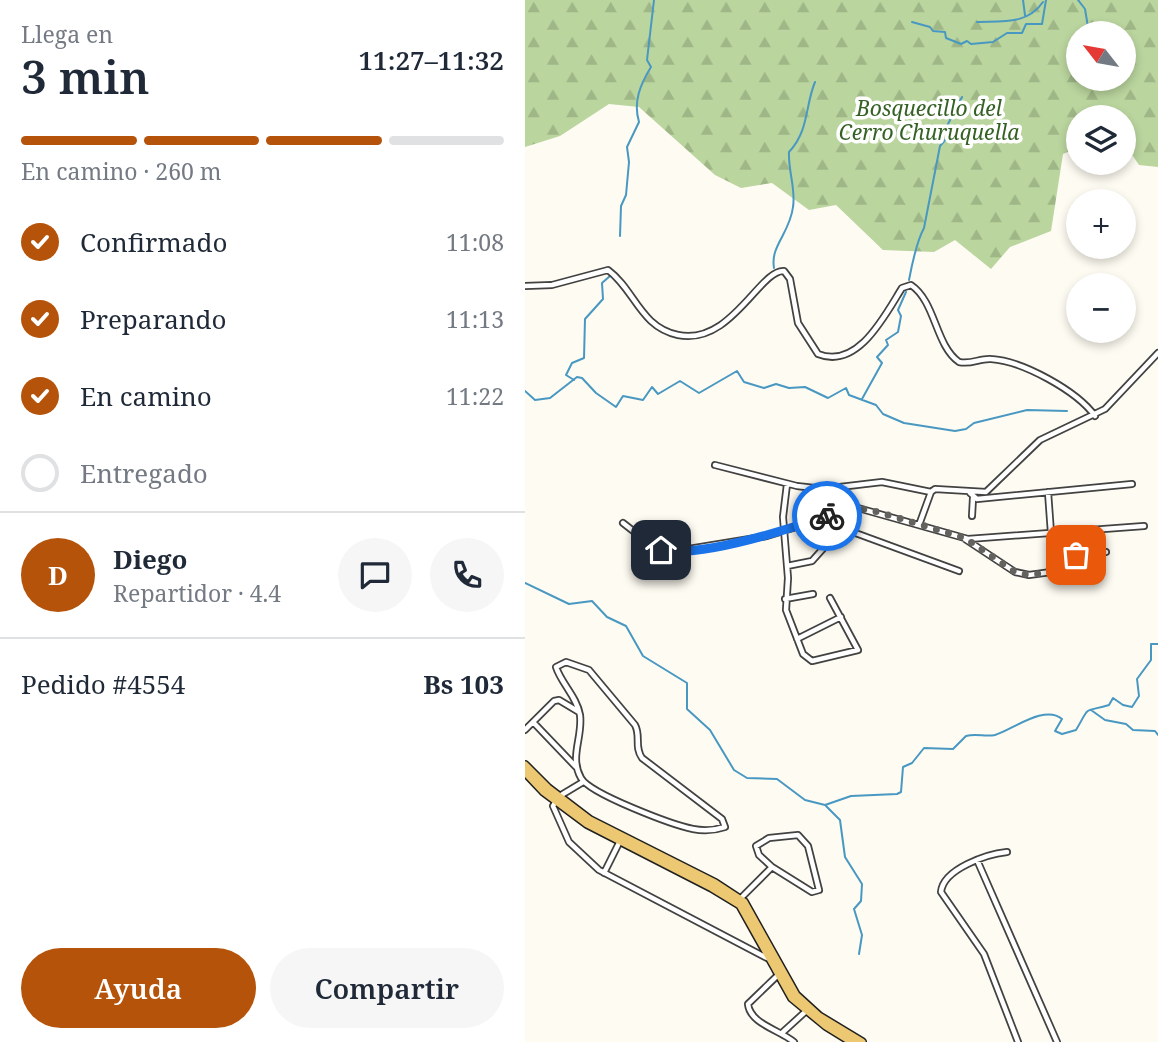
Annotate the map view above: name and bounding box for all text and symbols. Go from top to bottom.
text: Llega en [21,18,113,50]
north arrow [1066,21,1136,91]
map controls [1066,21,1136,343]
text: 11:27–11:32 [358,42,504,78]
text: 3 min [21,45,149,107]
park label: Bosquecillo del Cerro Churuquella [839,94,1020,146]
button: layers [1066,105,1136,175]
text: En camino · 260 m [21,155,222,187]
button: + [1066,189,1136,259]
icon: check [21,223,59,261]
text: Confirmado [80,224,227,260]
text: 11:08 [446,226,504,258]
button: − [1066,273,1136,343]
icon: check [21,300,59,338]
text: Preparando [80,301,227,337]
text: 11:13 [446,303,504,335]
icon: check [21,377,59,415]
text: En camino [80,378,212,414]
text: 11:22 [446,380,504,412]
text: Entregado [80,455,208,491]
courier [792,481,862,551]
icon: bike [808,497,846,535]
pin [631,520,691,580]
pin [1046,525,1106,585]
icon: home [642,531,680,569]
icon: bag [1057,536,1095,574]
button: chat [338,538,412,612]
button: phone [430,538,504,612]
text: Diego [113,541,188,577]
text: D [48,557,68,593]
text: Repartidor · 4.4 [113,577,281,609]
text: Pedido #4554 [21,666,185,702]
text: Bs 103 [423,666,504,702]
button: Ayuda [21,948,256,1028]
button: Compartir [270,948,504,1028]

